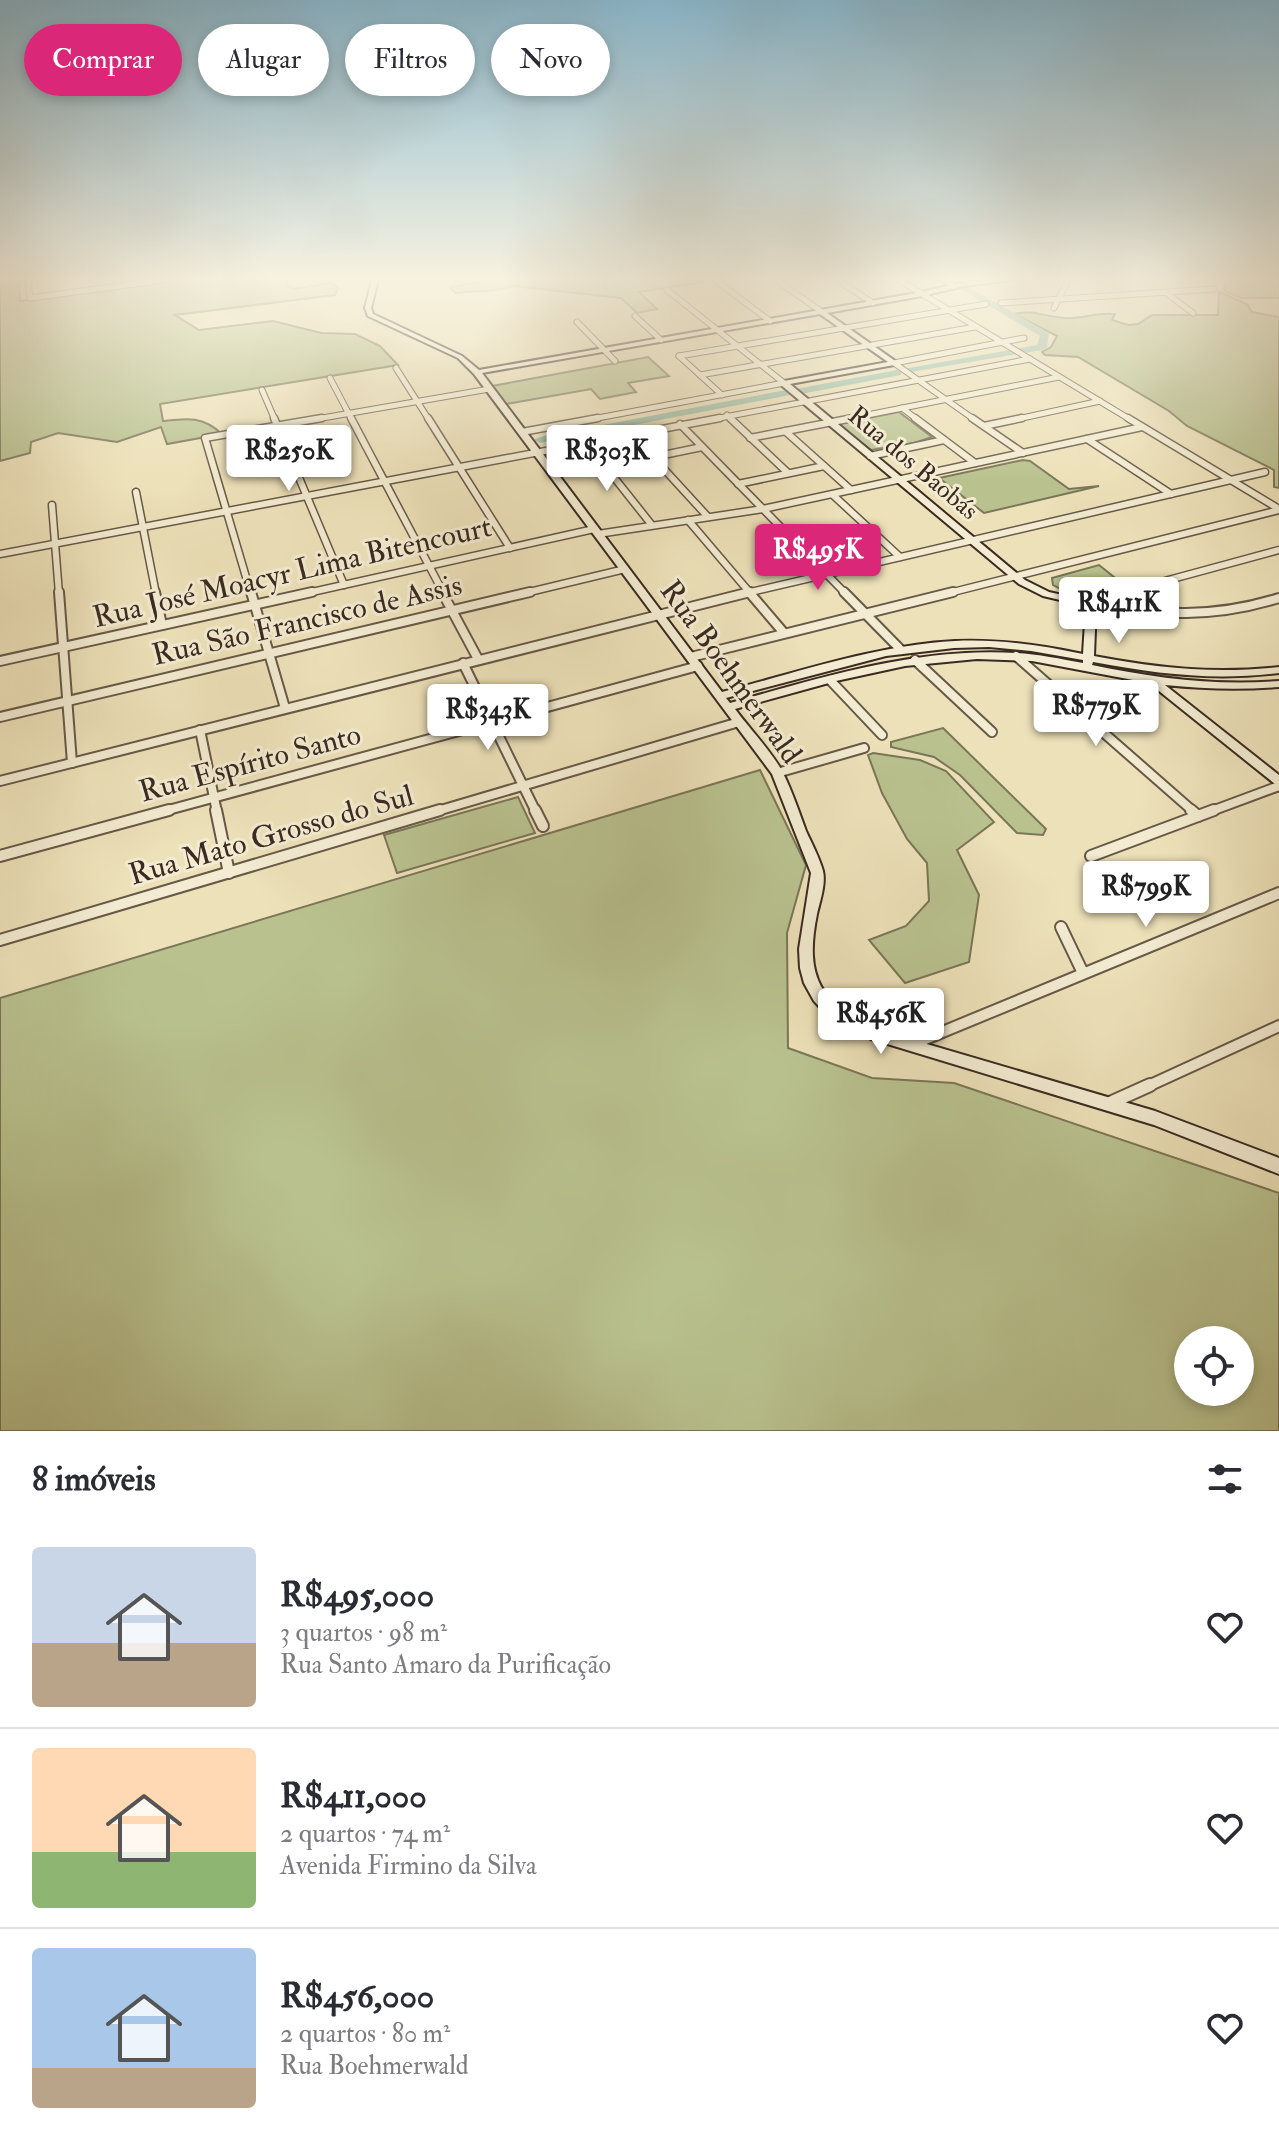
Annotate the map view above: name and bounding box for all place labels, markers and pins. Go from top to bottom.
pin: R$250K [224,425,354,493]
pin: R$303K [542,425,672,493]
pin: R$495K [753,524,883,592]
pin: R$411K [1054,577,1184,645]
pin: R$779K [1031,680,1161,748]
pin: R$343K [423,684,553,752]
pin: R$799K [1081,861,1211,929]
pin: R$456K [816,988,946,1056]

